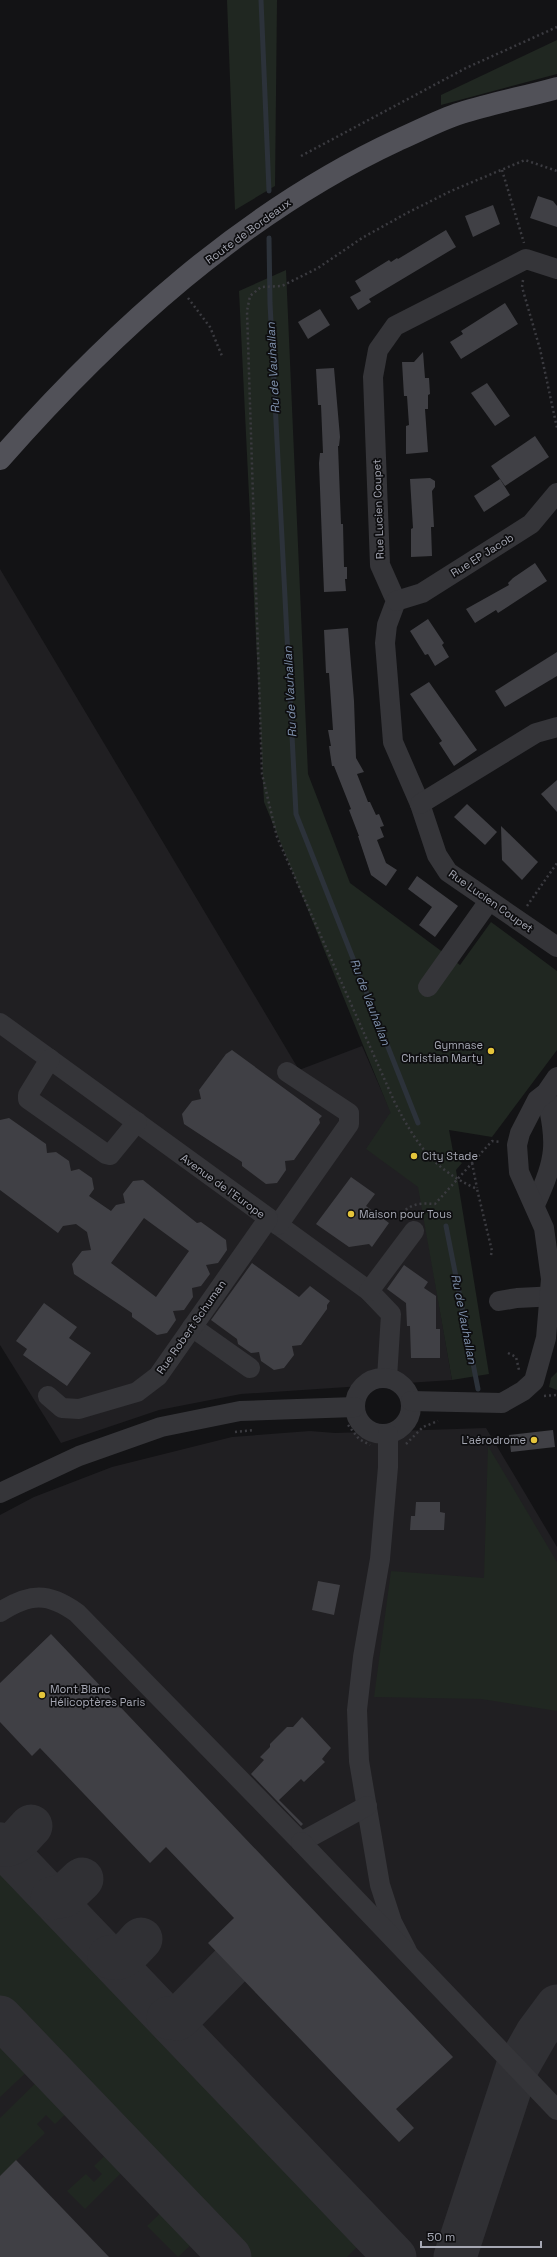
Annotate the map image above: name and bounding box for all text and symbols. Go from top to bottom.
street label: Route de Bordeaux [203,195,294,267]
water label: Ru de Vauhallan [263,321,283,414]
street label: Rue Lucien Coupet [369,459,387,559]
street label: Rue EP Jacob [448,530,516,580]
water label: Ru de Vauhallan [280,645,300,738]
street label: Rue Lucien Coupet [446,867,536,935]
water label: Ru de Vauhallan [346,957,394,1048]
place label: Gymnase Christian Marty [401,1038,483,1065]
marker: Gymnase Christian Marty [486,1046,496,1056]
place label: City Stade [422,1149,478,1163]
street label: Avenue de l'Europe [178,1151,268,1221]
marker: City Stade [409,1151,419,1161]
place label: Maison pour Tous [359,1207,452,1221]
marker: Maison pour Tous [346,1209,356,1219]
water label: Ru de Vauhallan [447,1273,481,1366]
street label: Rue Robert Schuman [153,1277,229,1377]
place label: L'aérodrome [461,1433,526,1447]
marker: L'aérodrome [529,1435,539,1445]
place label: Mont Blanc Hélicoptères Paris [50,1682,145,1709]
marker: Mont Blanc Hélicoptères Paris [37,1690,47,1700]
scale bar [421,2223,541,2249]
text: 50 m [427,2229,455,2245]

